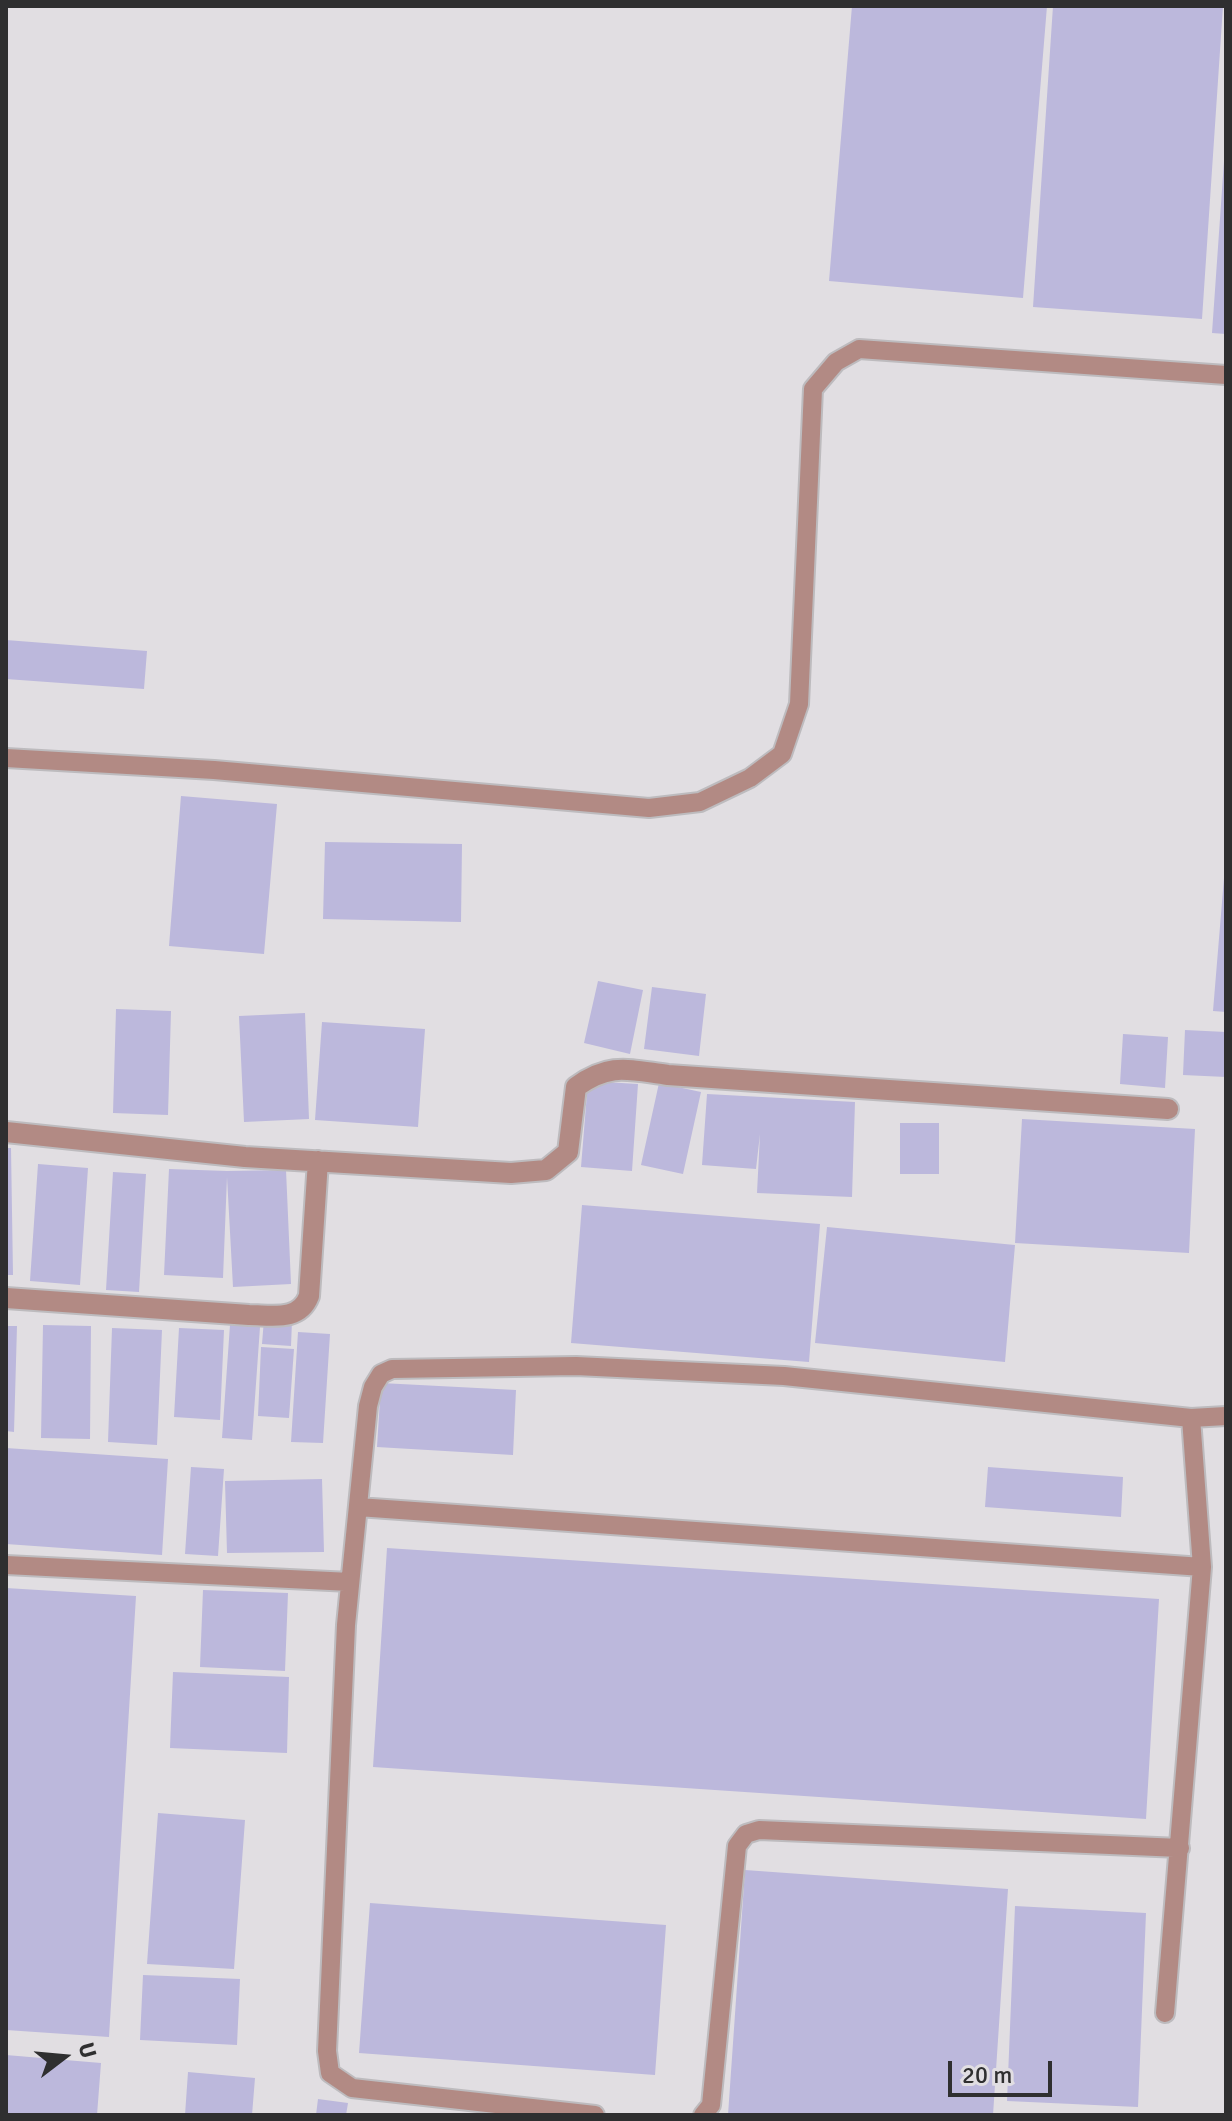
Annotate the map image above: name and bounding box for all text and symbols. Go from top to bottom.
north arrow [24,2017,104,2097]
text: U [73,2039,103,2061]
scale bar [952,2045,1056,2095]
text: 20 m [962,2060,1012,2090]

